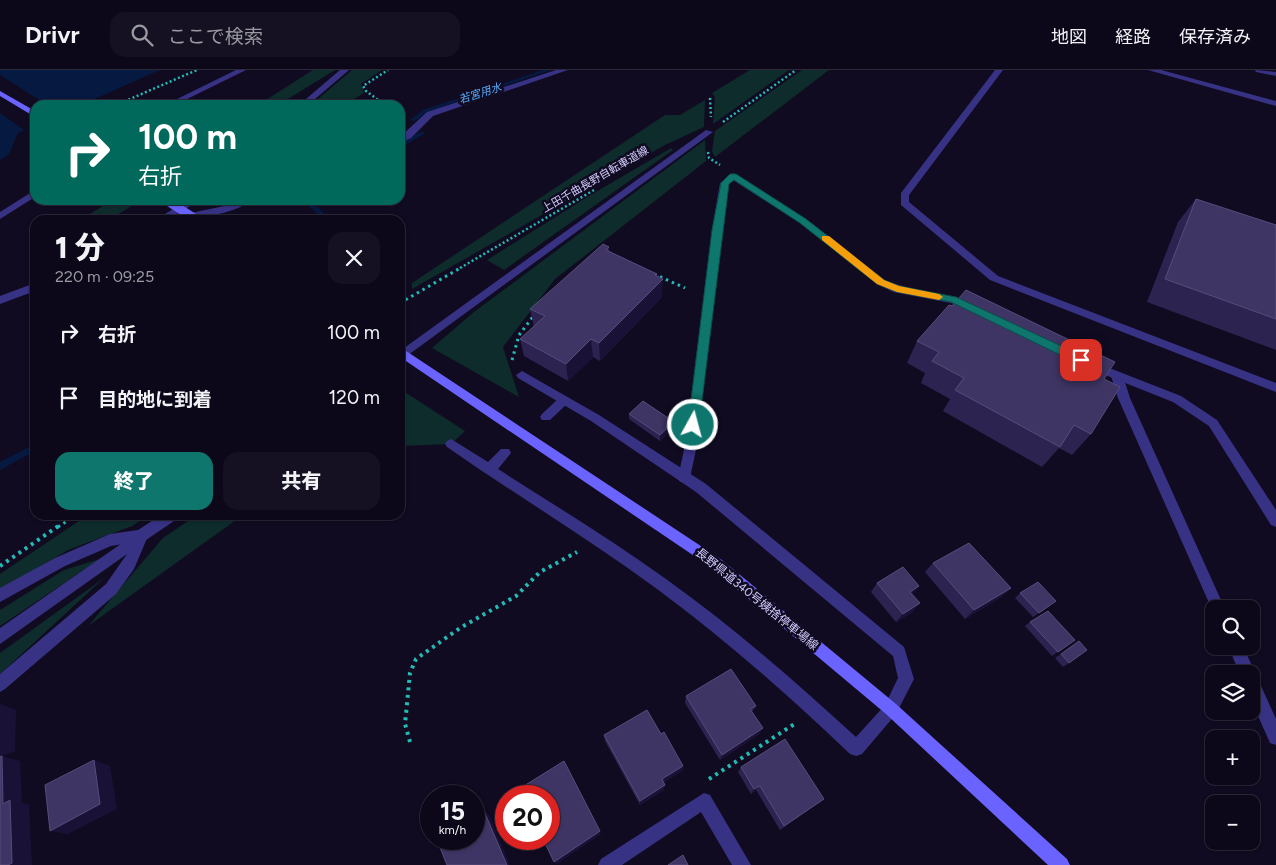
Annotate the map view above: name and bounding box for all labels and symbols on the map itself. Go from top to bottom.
water label: 若宮用水 [457,80,504,106]
street label: 上田千曲長野自転車道線 [540,144,651,215]
pin [1060,339,1102,381]
position arrow [666,398,718,450]
street label: 長野県道340号姨捨停車場線 [693,545,821,653]
speed limit sign: 20 [495,785,560,850]

